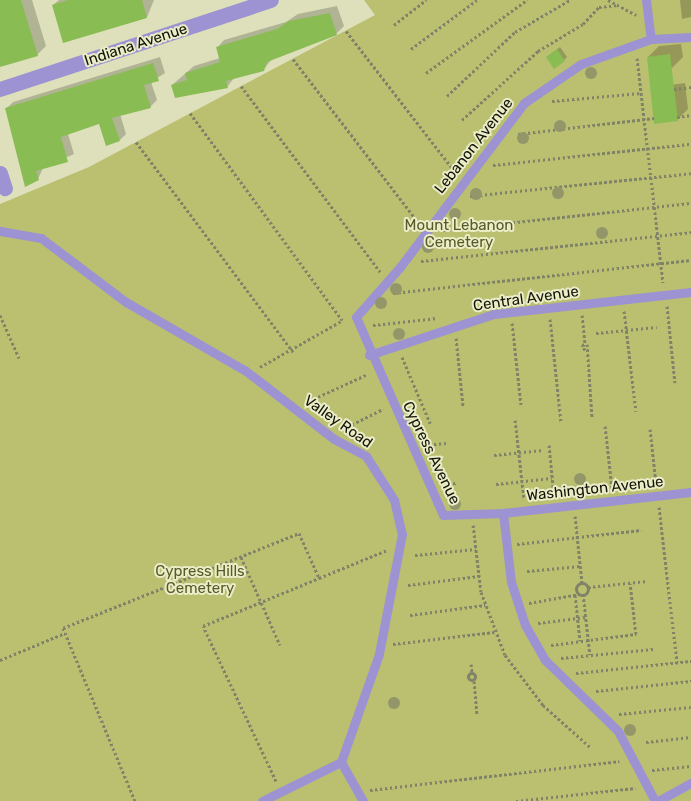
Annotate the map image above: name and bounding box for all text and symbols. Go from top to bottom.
street label: Indiana Avenue [82,20,190,70]
street label: Lebanon Avenue [431,94,517,198]
park label: Mount Lebanon Cemetery [405,216,513,251]
street label: Central Avenue [472,283,580,315]
street label: Valley Road [300,392,376,452]
street label: Cypress Avenue [398,398,464,508]
street label: Washington Avenue [525,473,665,505]
park label: Cypress Hills Cemetery [155,562,245,597]

